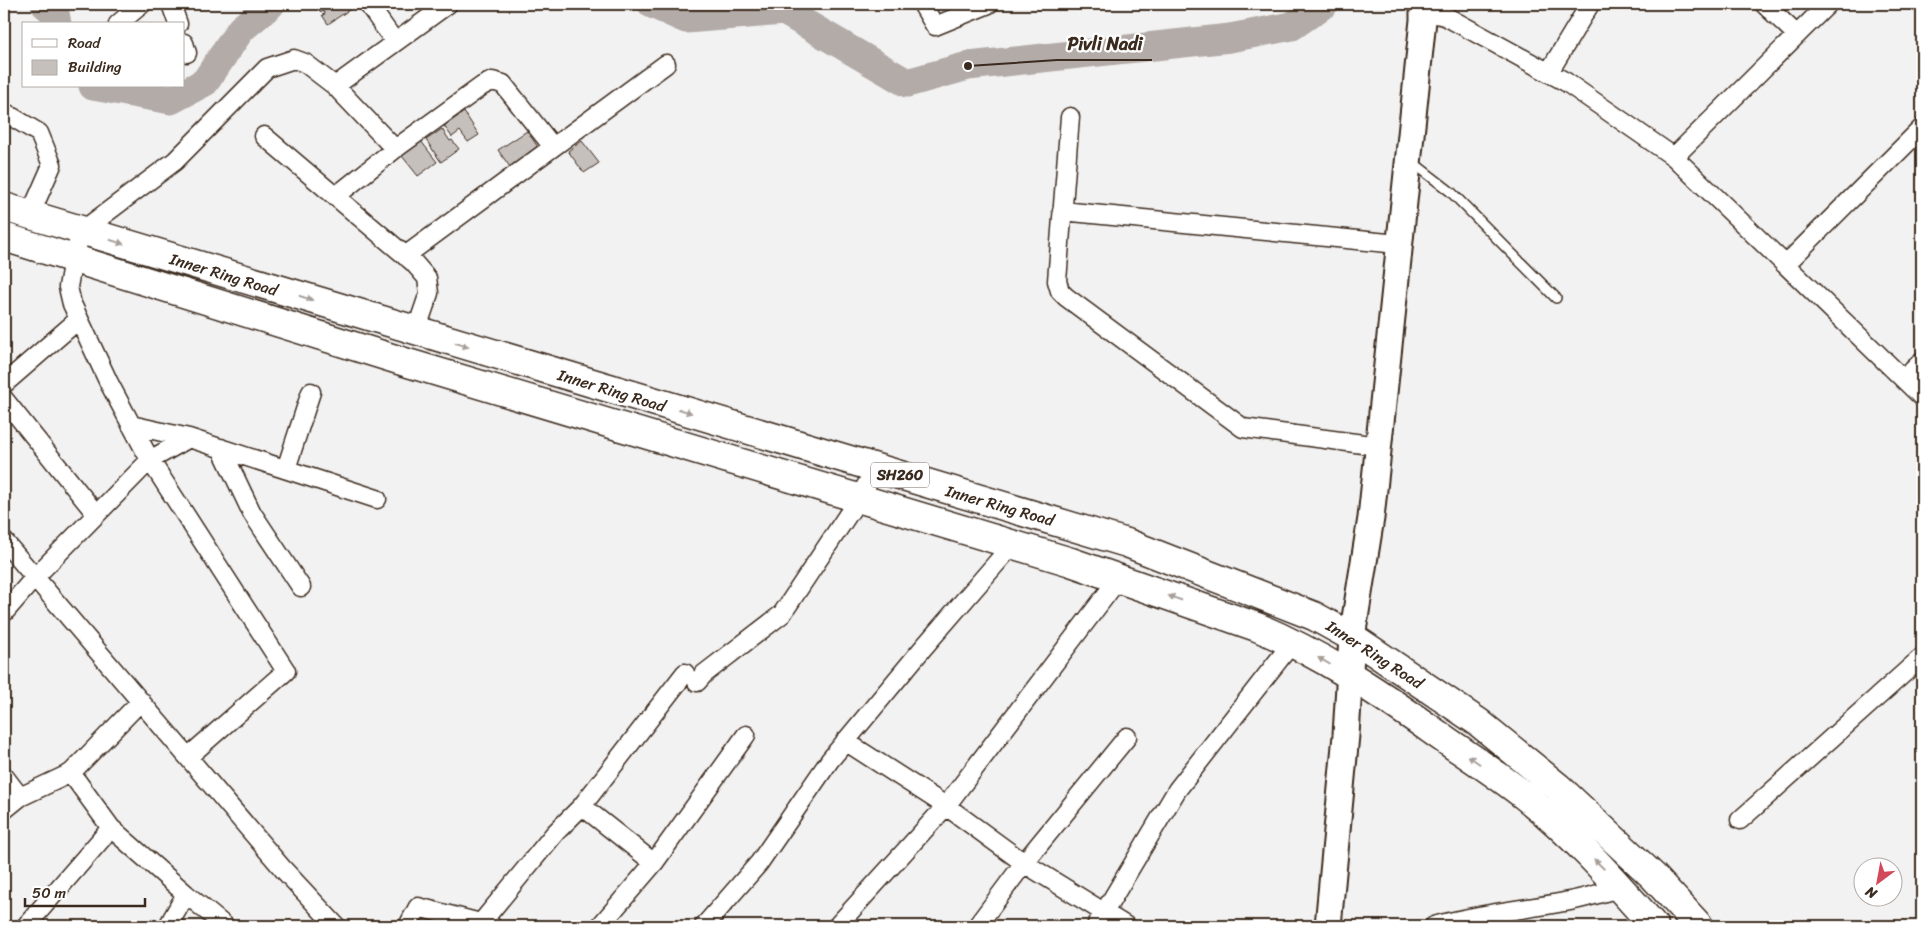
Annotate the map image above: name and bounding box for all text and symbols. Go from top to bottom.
legend [22,22,185,88]
callout: Pivli Nadi [1057,27,1152,60]
text: Pivli Nadi [1067,28,1144,60]
text: Road [68,30,101,56]
text: Building [68,54,122,80]
one-way arrow [110,238,125,246]
street label: Inner Ring Road [165,244,283,305]
one-way arrow [299,295,314,303]
one-way arrow [455,341,470,349]
street label: Inner Ring Road [553,360,671,421]
one-way arrow [678,408,693,416]
road number: SH260 [871,462,929,488]
street label: Inner Ring Road [941,476,1059,535]
one-way arrow [1167,594,1182,601]
street label: Inner Ring Road [1319,611,1431,698]
one-way arrow [1318,656,1331,665]
one-way arrow [1467,755,1481,765]
one-way arrow [1593,858,1605,870]
north arrow [1854,858,1904,908]
scale bar [25,875,145,907]
text: N [1860,879,1883,906]
text: 50 m [32,880,67,906]

